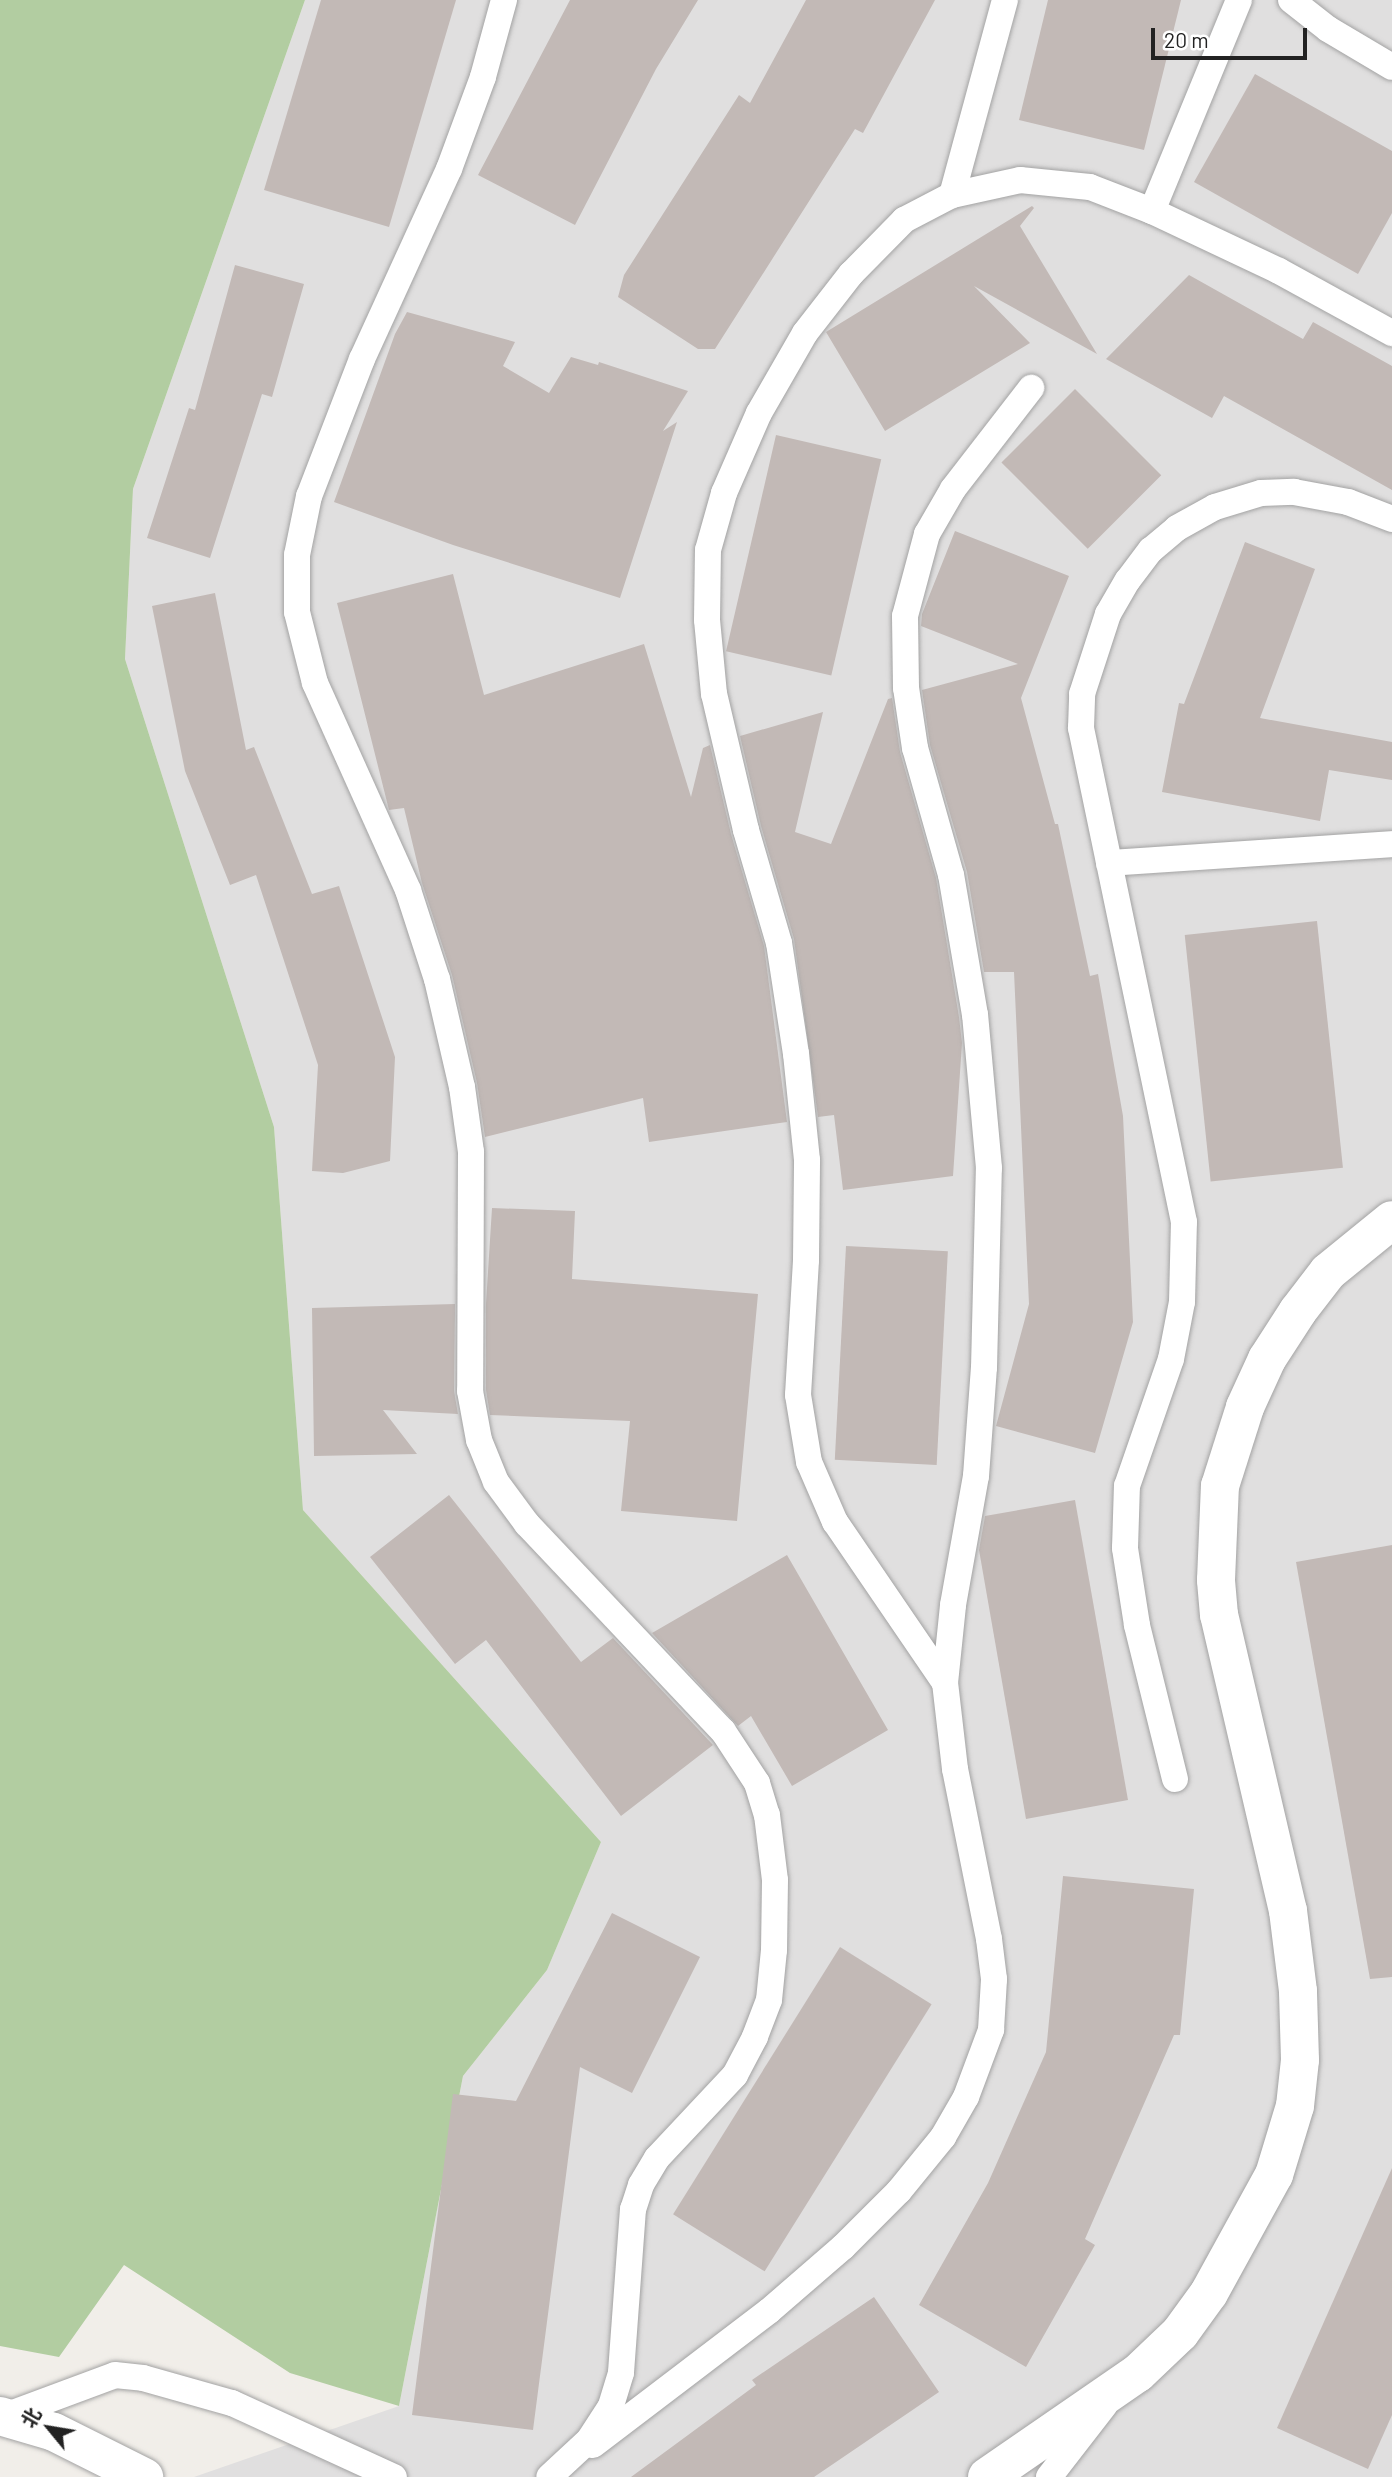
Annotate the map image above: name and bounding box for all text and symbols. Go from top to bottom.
scale bar [1154,14,1310,58]
text: 20 m [1164,27,1209,52]
north arrow [14,2393,84,2463]
text: 北 [16,2403,45,2431]

